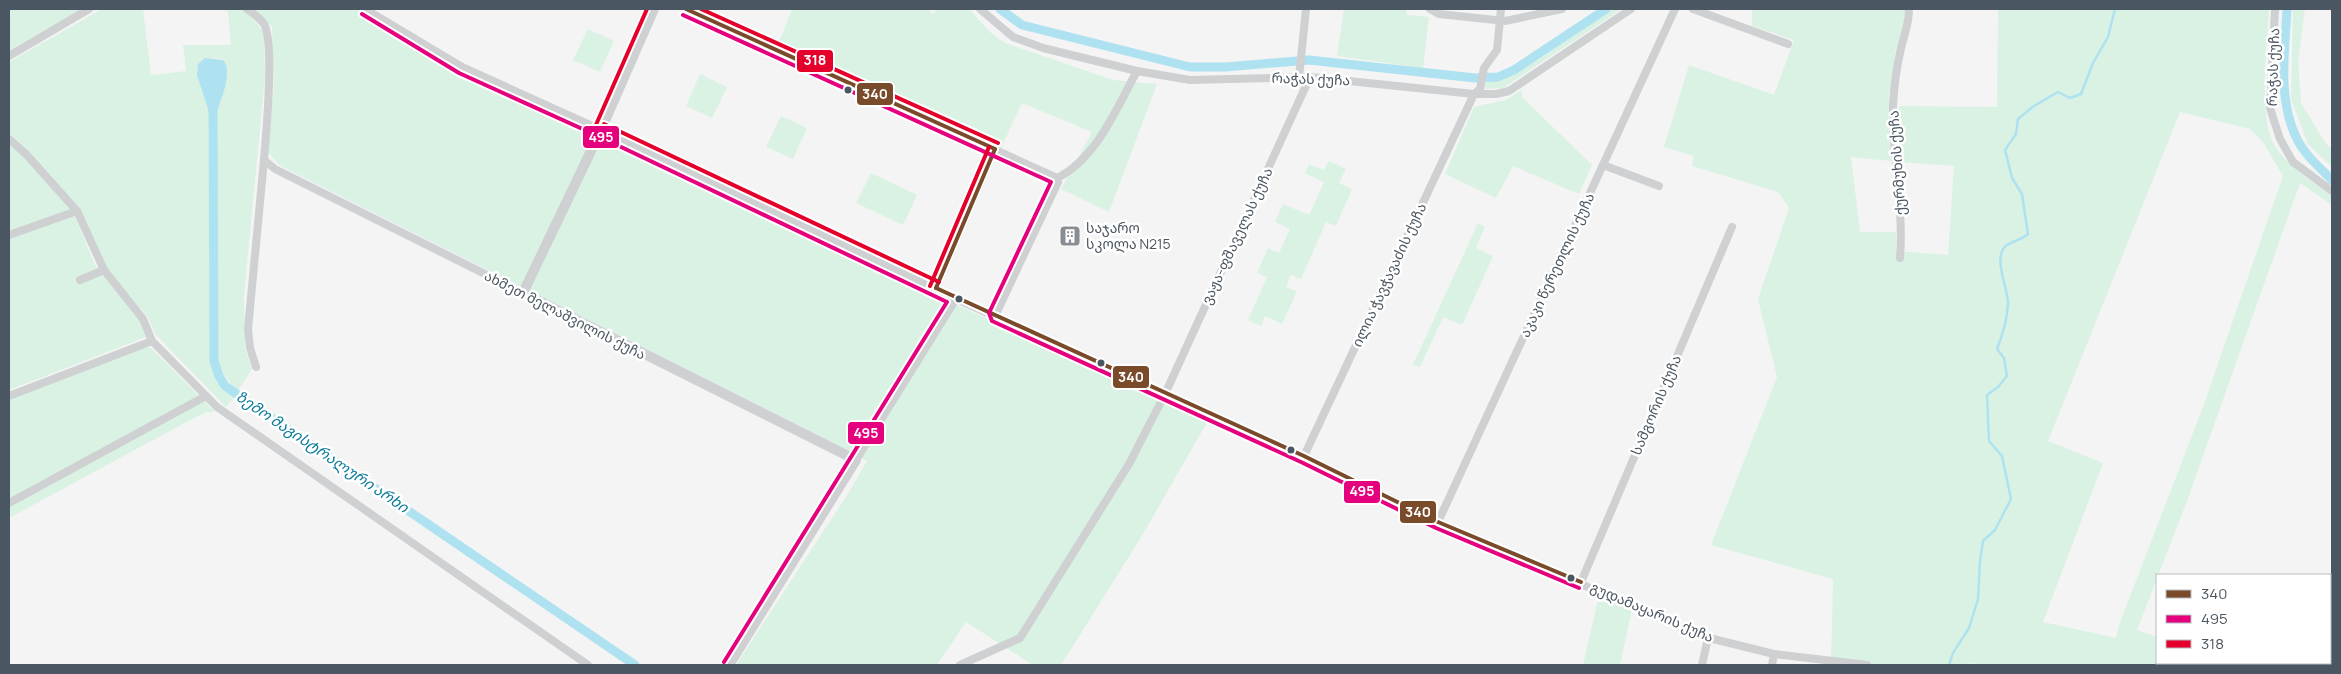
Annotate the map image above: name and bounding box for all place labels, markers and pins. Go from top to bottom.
unlabelled marker [843,85,853,95]
place label: საჯარო სკოლა N215 [1086,218,1171,253]
building icon: საჯარო სკოლა N215 [1058,224,1082,248]
unlabelled marker [954,294,964,304]
unlabelled marker [1096,358,1106,368]
unlabelled marker [1286,445,1296,455]
unlabelled marker [1566,573,1576,583]

